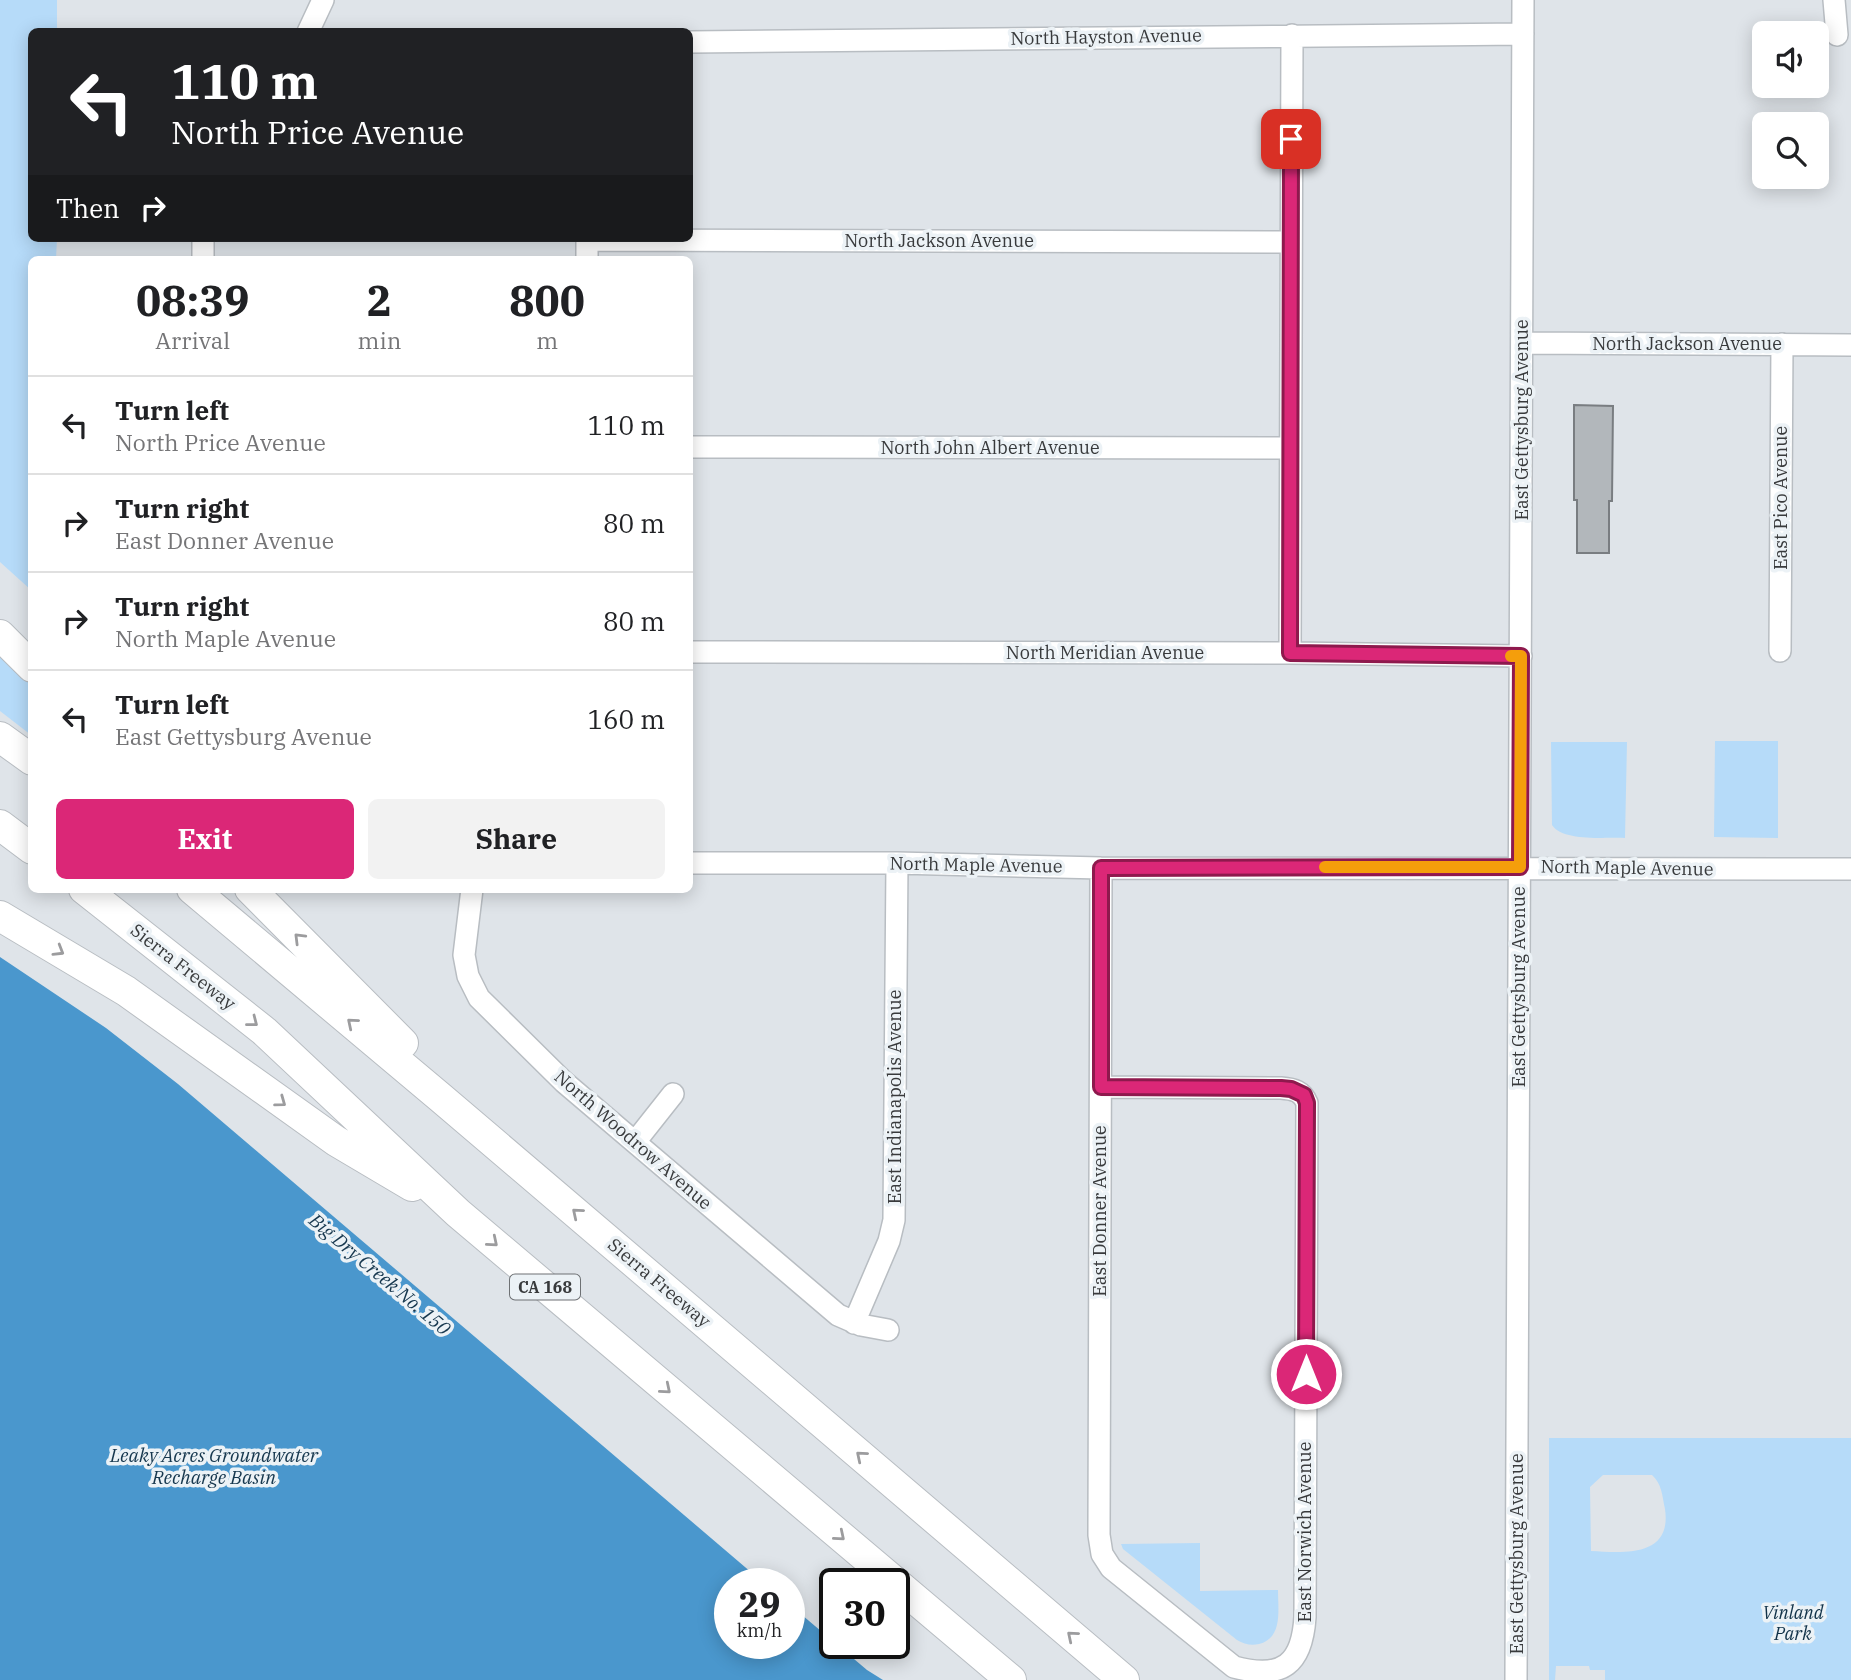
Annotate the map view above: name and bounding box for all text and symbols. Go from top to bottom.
map controls [1752,21,1829,189]
button: sound [1752,21,1829,98]
street label: North Hayston Avenue [1010,23,1202,50]
text: 110 m [171,49,318,112]
icon: left [56,56,147,147]
pin [1261,109,1321,169]
text: North Price Avenue [171,111,464,153]
button: search [1752,112,1829,189]
icon: arrive [1272,120,1310,158]
icon: right [134,189,172,227]
text: Then [56,191,120,225]
street label: North Jackson Avenue [844,229,1034,252]
text: 08:39 [136,273,250,328]
text: 2 [367,273,392,328]
text: 800 [509,273,585,328]
street label: East Gettysburg Avenue [1510,319,1533,521]
text: Arrival [155,325,230,355]
text: min [358,325,401,355]
text: m [536,325,558,355]
street label: North Jackson Avenue [1592,332,1782,355]
text: Turn left [115,393,229,427]
icon: left [56,406,94,444]
text: 110 m [587,408,665,442]
street label: East Pico Avenue [1769,426,1792,570]
text: North Price Avenue [115,427,326,457]
street label: North John Albert Avenue [880,436,1100,459]
text: Turn right [115,491,249,525]
icon: right [56,504,94,542]
text: 80 m [603,506,665,540]
text: East Donner Avenue [115,525,334,555]
text: Turn right [115,589,249,623]
icon: right [56,602,94,640]
text: 80 m [603,604,665,638]
text: North Maple Avenue [115,623,336,653]
street label: North Meridian Avenue [1006,641,1204,664]
text: Turn left [115,687,229,721]
icon: left [56,700,94,738]
text: 160 m [587,702,665,736]
text: East Gettysburg Avenue [115,721,372,751]
button: Exit [56,799,354,879]
button: Share [368,799,665,879]
street label: North Maple Avenue [889,851,1063,878]
street label: North Maple Avenue [1540,854,1714,881]
street label: East Gettysburg Avenue [1507,886,1530,1088]
street label: Sierra Freeway [126,918,241,1015]
one-way arrow [294,933,307,946]
one-way arrow [51,943,64,956]
street label: East Indianapolis Avenue [883,990,906,1204]
one-way arrow [244,1014,257,1026]
one-way arrow [347,1018,359,1031]
street label: North Woodrow Avenue [550,1065,717,1214]
one-way arrow [273,1094,286,1106]
street label: East Donner Avenue [1088,1125,1111,1297]
water label: Big Dry Creek No. 150 [304,1207,456,1340]
one-way arrow [572,1209,585,1221]
street label: Sierra Freeway [603,1233,716,1333]
one-way arrow [484,1234,497,1246]
road number: CA 168 [510,1274,580,1300]
position arrow [1269,1337,1343,1411]
one-way arrow [658,1381,671,1393]
street label: East Norwich Avenue [1293,1442,1316,1622]
water label: Leaky Acres Groundwater Recharge Basin [109,1443,319,1489]
one-way arrow [857,1452,870,1464]
street label: East Gettysburg Avenue [1505,1453,1528,1655]
one-way arrow [832,1528,845,1540]
speed limit sign: 30 [819,1568,910,1659]
text: 29 [738,1581,781,1627]
park label: Vinland Park [1762,1601,1824,1645]
text: km/h [737,1619,782,1642]
one-way arrow [1067,1632,1080,1644]

